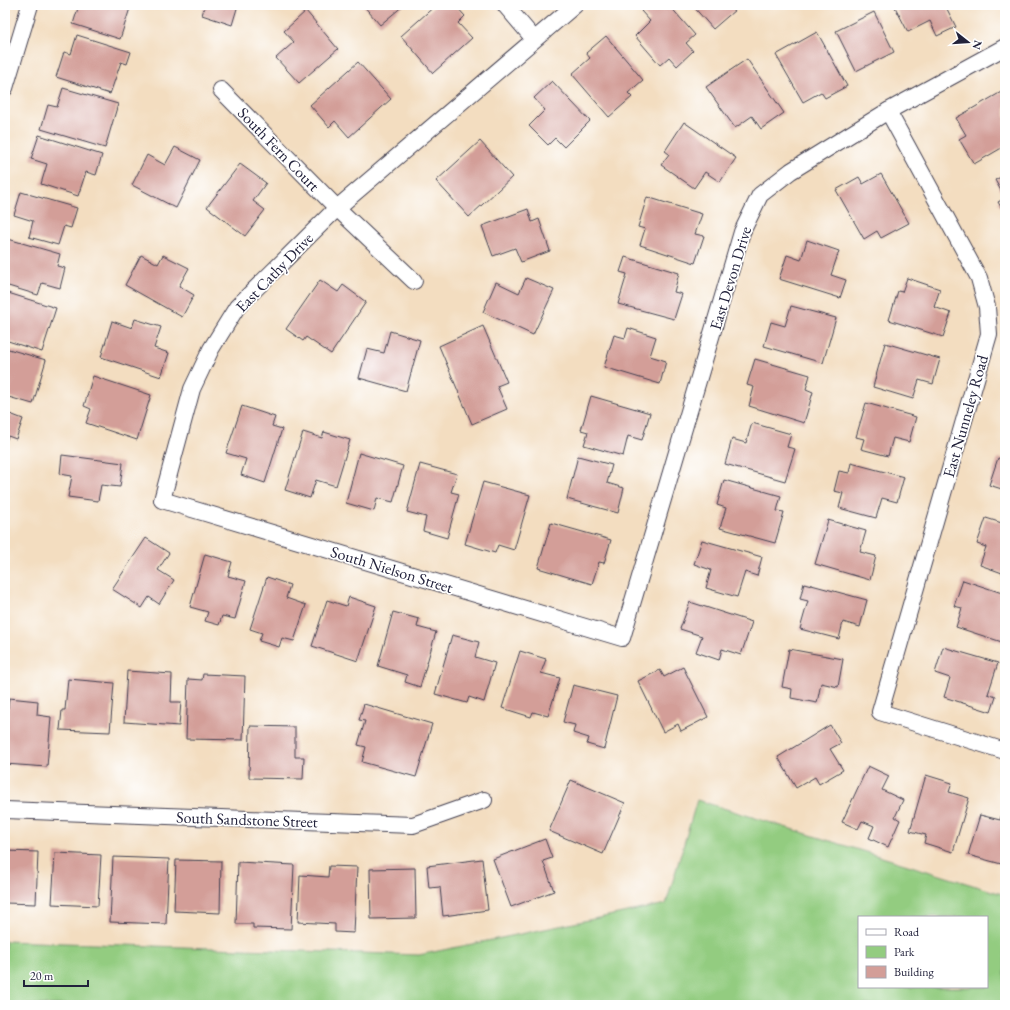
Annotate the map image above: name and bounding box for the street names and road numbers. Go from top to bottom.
street label: South Fern Court [233,103,324,196]
street label: East Devon Drive [705,224,756,332]
street label: East Cathy Drive [231,228,318,317]
street label: East Nunneley Road [938,352,993,480]
street label: South Nielson Street [328,541,456,598]
street label: South Sandstone Street [176,807,318,832]

